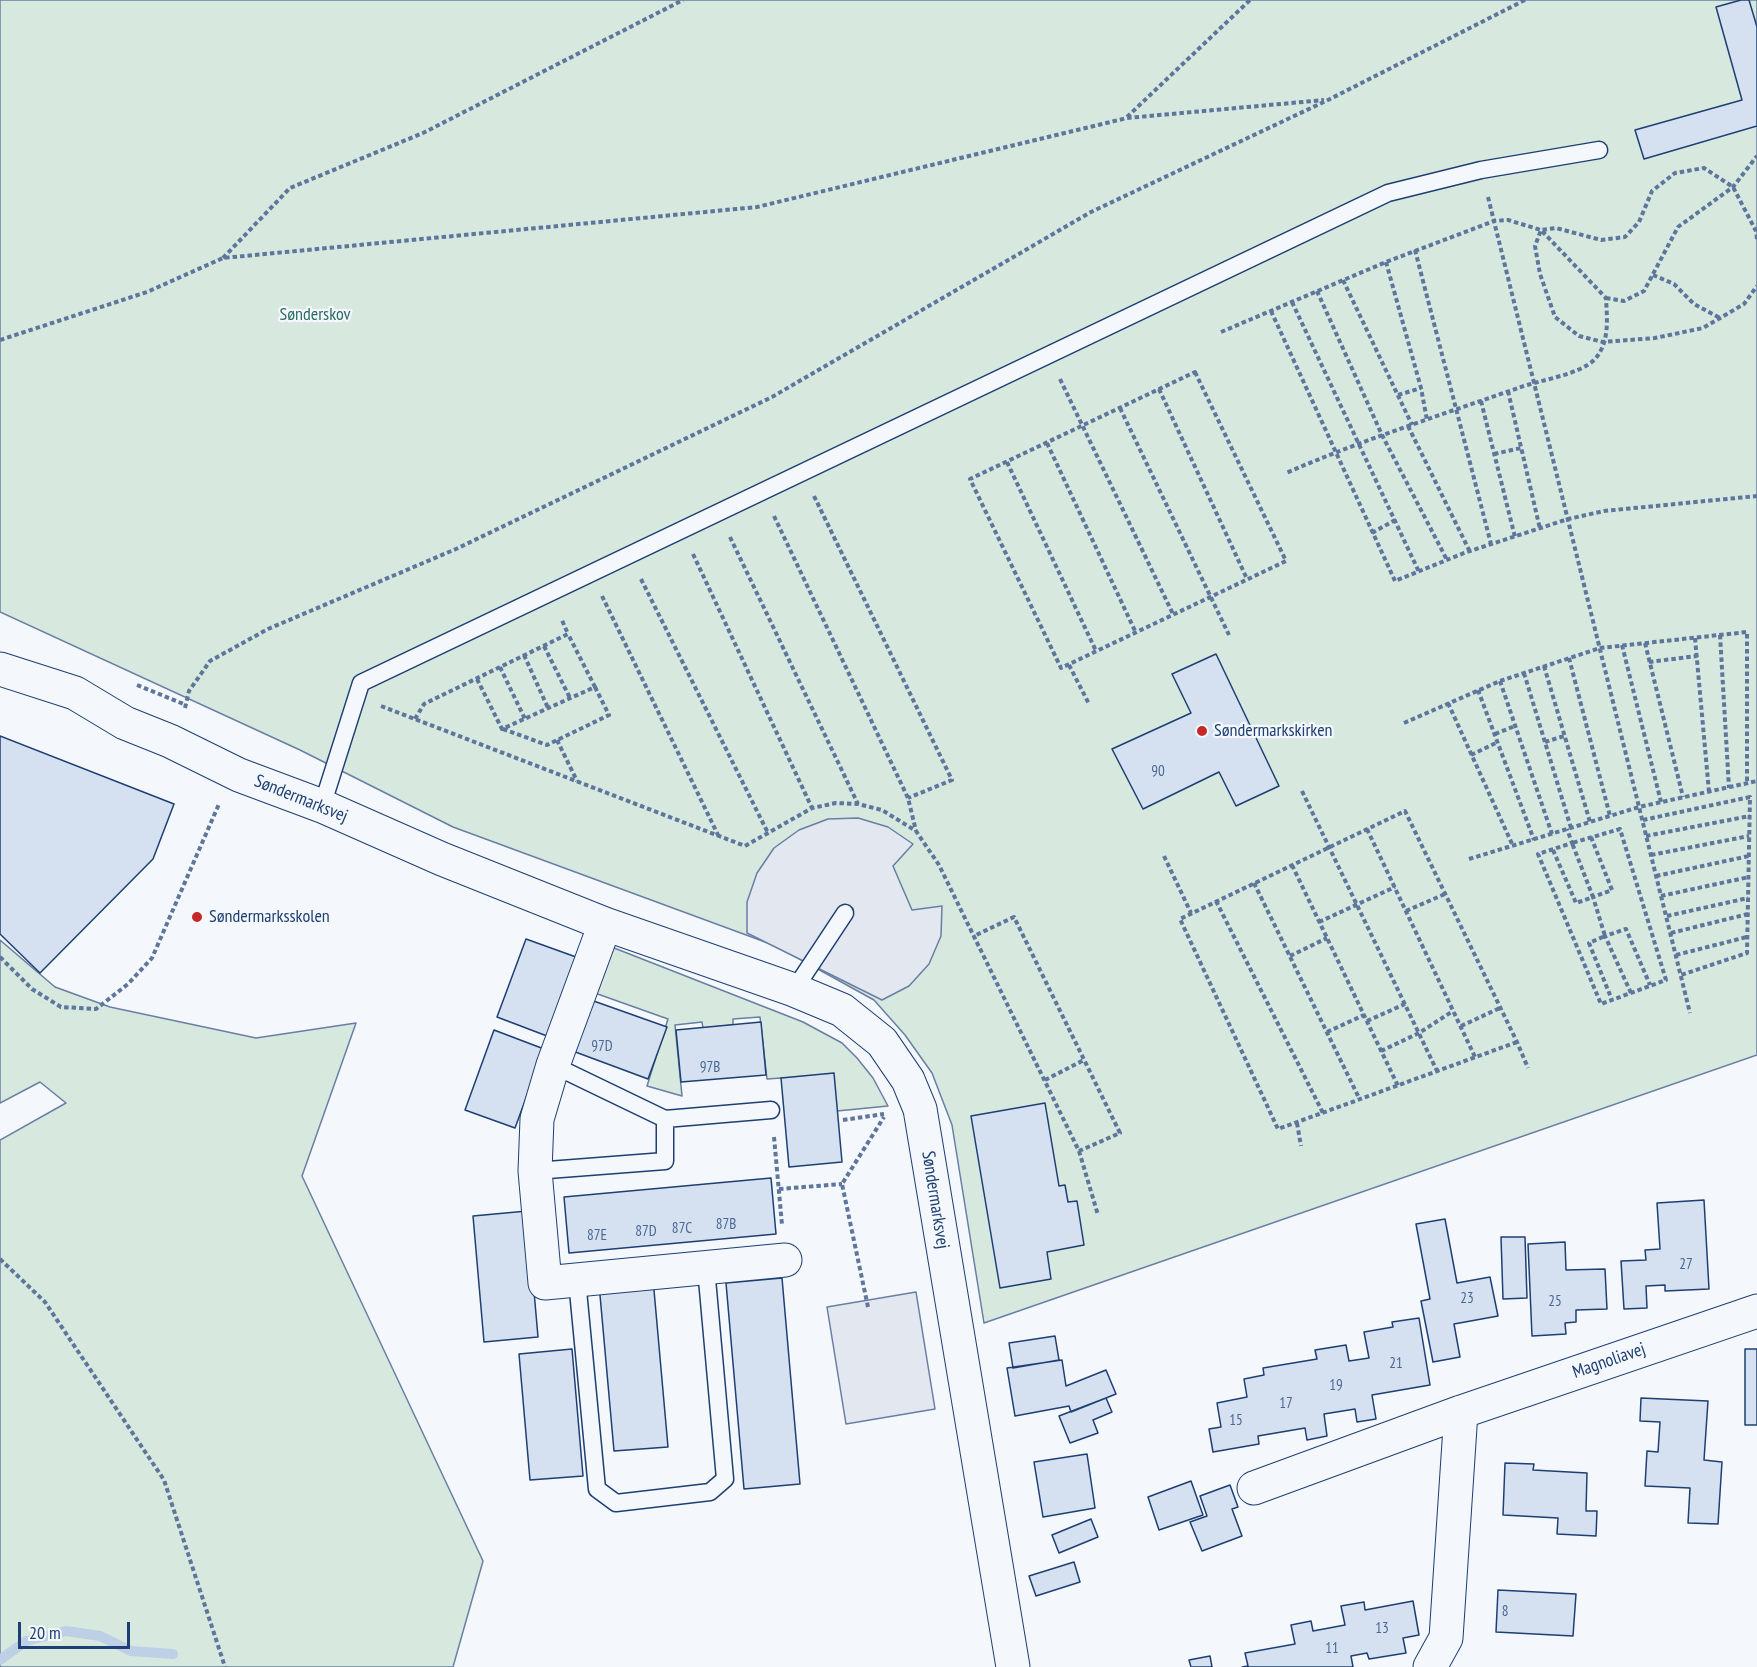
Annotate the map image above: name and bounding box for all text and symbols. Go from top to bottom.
park label: Sønderskov [279,304,351,326]
place label: Søndermarkskirken [1214,720,1332,742]
marker: Søndermarkskirken [1195,724,1209,738]
house number: 90 [1151,763,1165,781]
street label: Søndermarksvej [251,770,351,828]
place label: Søndermarksskolen [209,906,330,928]
marker: Søndermarksskolen [190,910,204,924]
house number: 97D [591,1038,613,1056]
house number: 97B [700,1059,720,1077]
street label: Søndermarksvej [917,1150,953,1250]
house number: 87B [716,1216,736,1234]
house number: 87C [672,1220,692,1238]
house number: 87D [635,1223,657,1241]
house number: 87E [587,1227,607,1245]
house number: 27 [1679,1256,1693,1274]
house number: 23 [1460,1290,1474,1308]
house number: 25 [1548,1293,1562,1311]
street label: Magnoliavej [1570,1338,1648,1384]
house number: 21 [1389,1355,1403,1373]
house number: 19 [1329,1377,1343,1395]
house number: 17 [1279,1395,1293,1413]
house number: 15 [1229,1412,1243,1430]
house number: 8 [1502,1603,1508,1621]
scale bar [21,1610,134,1648]
house number: 13 [1375,1620,1389,1638]
text: 20 m [29,1621,61,1644]
house number: 11 [1325,1640,1339,1658]

